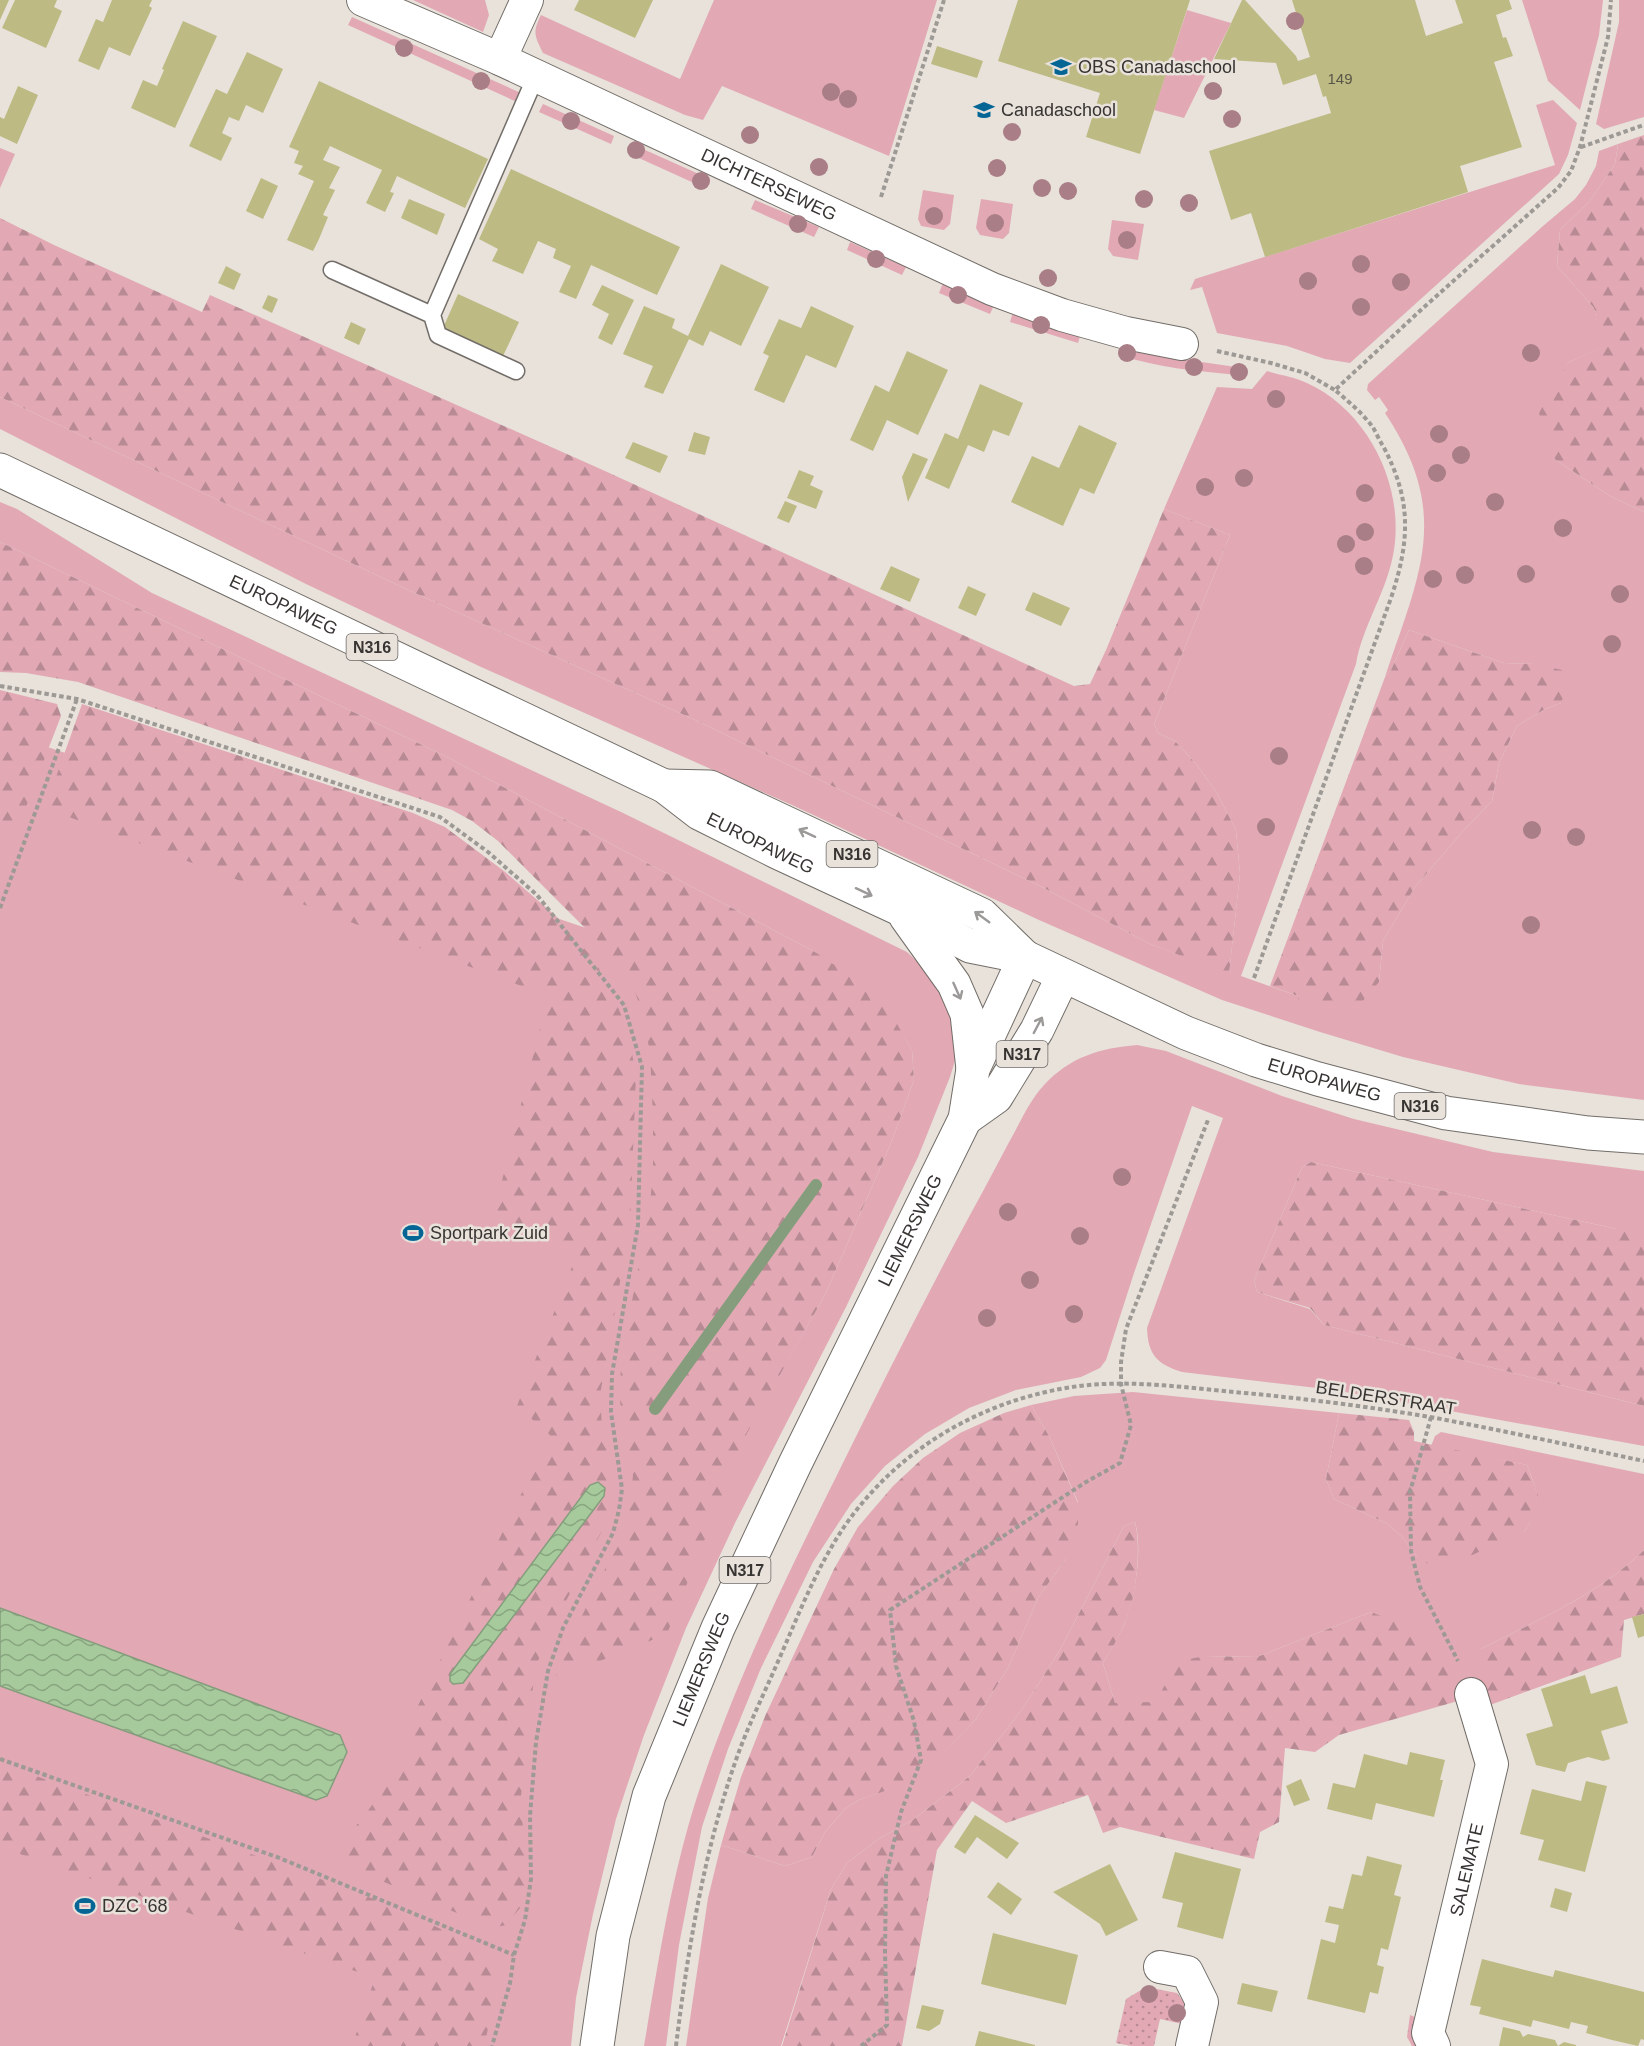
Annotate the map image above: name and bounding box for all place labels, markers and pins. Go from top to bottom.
school or university icon: OBS Canadaschool [1049,55,1073,79]
place label: OBS Canadaschool [1078,57,1236,77]
school or university icon: Canadaschool [972,98,996,122]
place label: Canadaschool [1001,100,1116,120]
sports icon: Sportpark Zuid [401,1221,425,1245]
place label: Sportpark Zuid [430,1223,548,1243]
sports icon: DZC '68 [73,1894,97,1918]
place label: DZC '68 [102,1896,167,1916]

